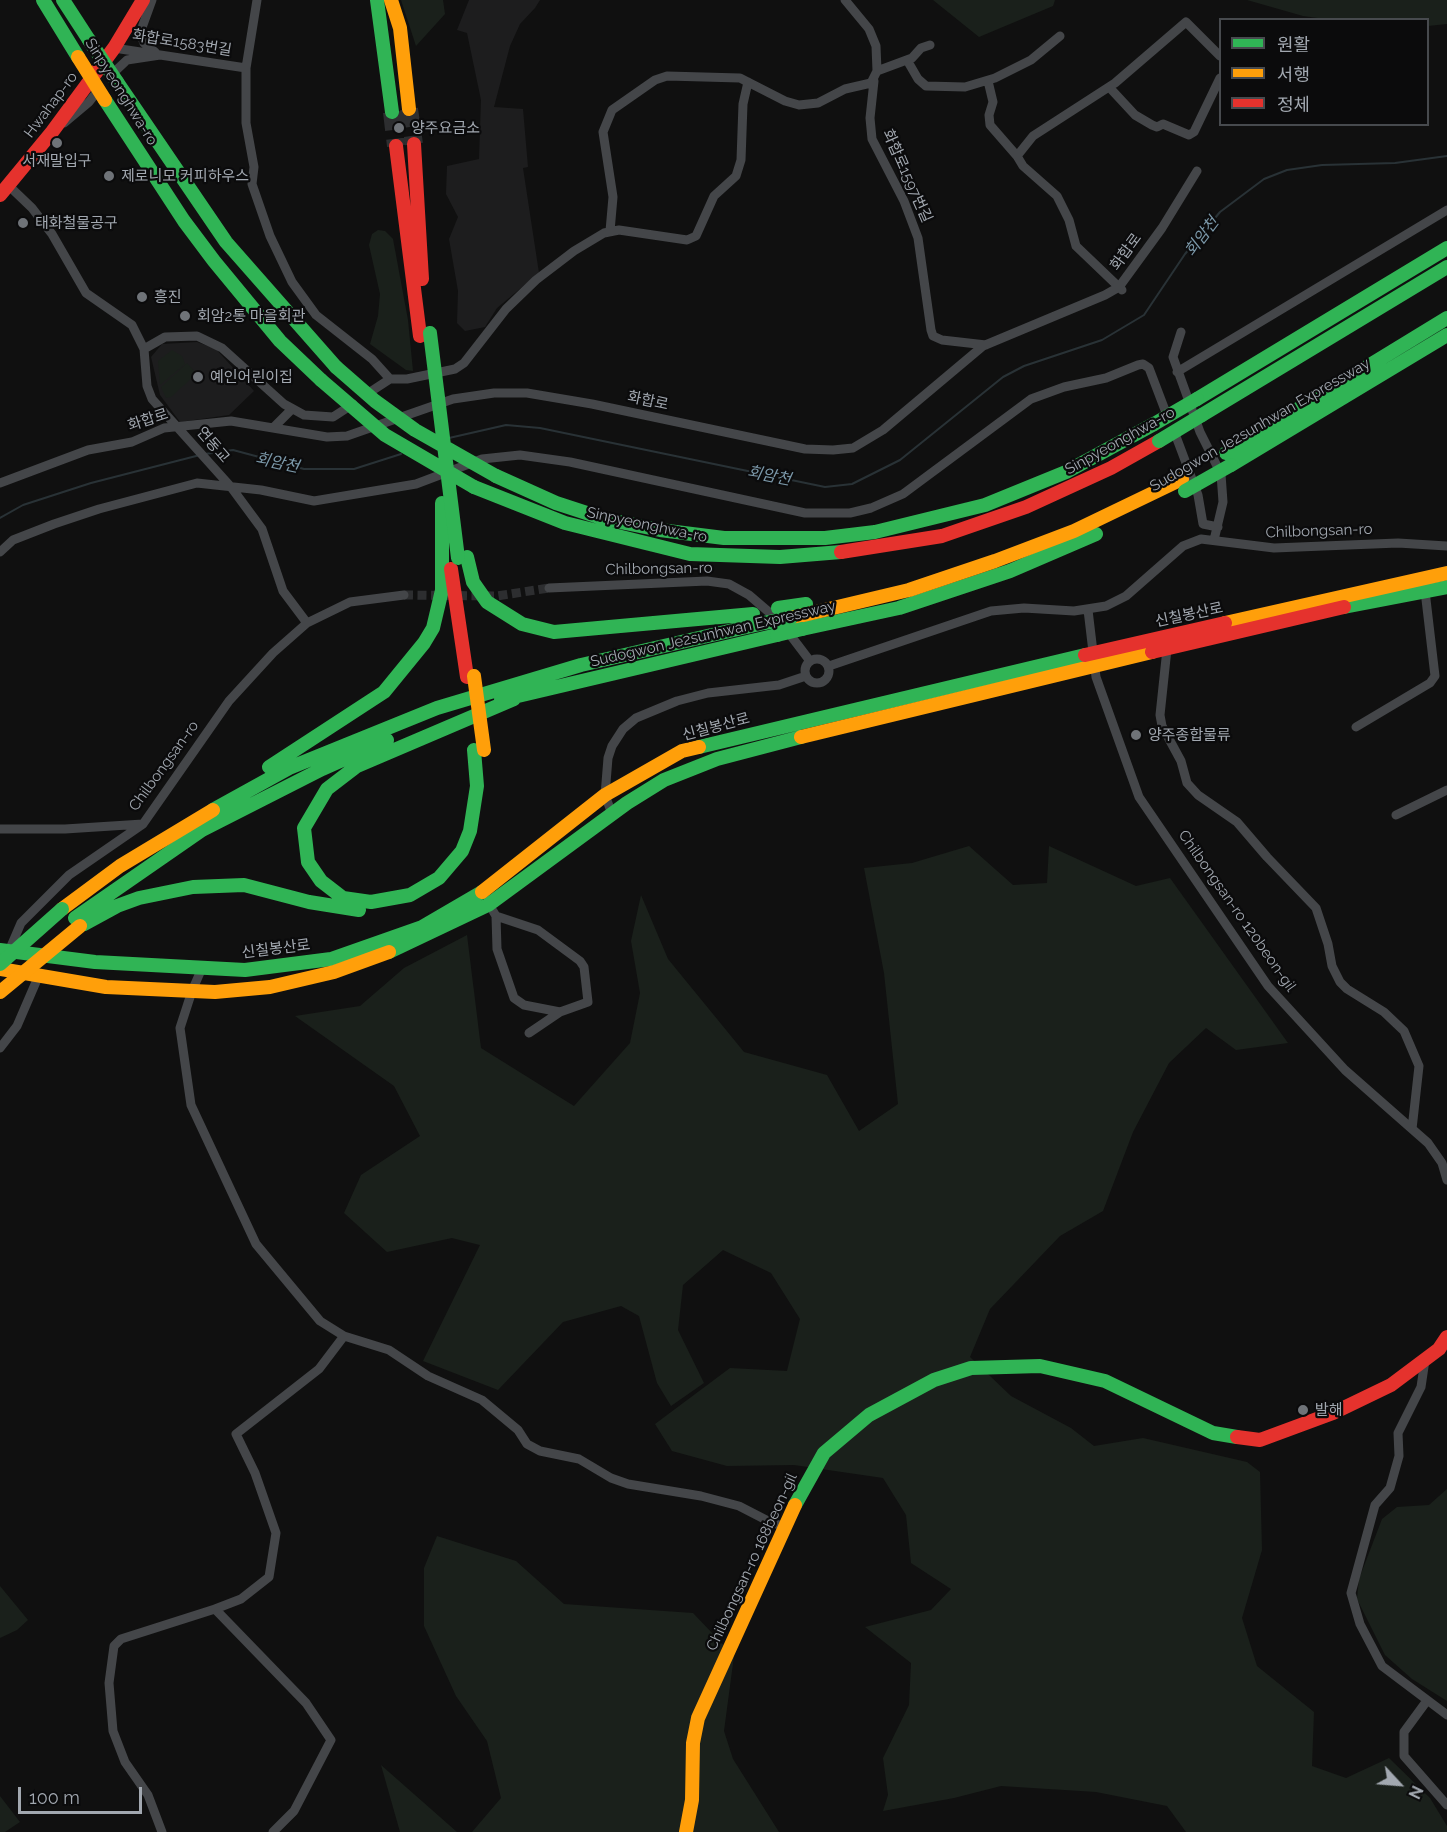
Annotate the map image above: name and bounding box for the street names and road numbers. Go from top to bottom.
street label: 화합로1583번길 [131,26,233,60]
street label: Sinpyeonghwa-ro [81,35,161,149]
street label: Hwahap-ro [20,69,82,141]
street label: 화합로1597번길 [878,127,936,225]
street label: 화합로 [1107,230,1145,274]
street label: Sudogwon Je2sunhwan Expressway [1147,354,1373,496]
street label: 화합로 [626,388,670,414]
street label: Sinpyeonghwa-ro [1062,403,1178,479]
street label: 화합로 [126,405,170,435]
street label: 연동교 [193,423,233,467]
street label: Sinpyeonghwa-ro [585,503,709,547]
street label: Chilbongsan-ro [1265,520,1373,542]
street label: Chilbongsan-ro [605,559,713,579]
street label: Sudogwon Je2sunhwan Expressway [589,597,837,671]
street label: 신칠봉산로 [1153,599,1225,631]
street label: 신칠봉산로 [680,709,752,745]
street label: Chilbongsan-ro [125,717,203,815]
street label: Chilbongsan-ro 120beon-gil [1174,827,1300,995]
street label: 신칠봉산로 [241,936,311,962]
street label: Chilbongsan-ro 168beon-gil [703,1470,801,1654]

